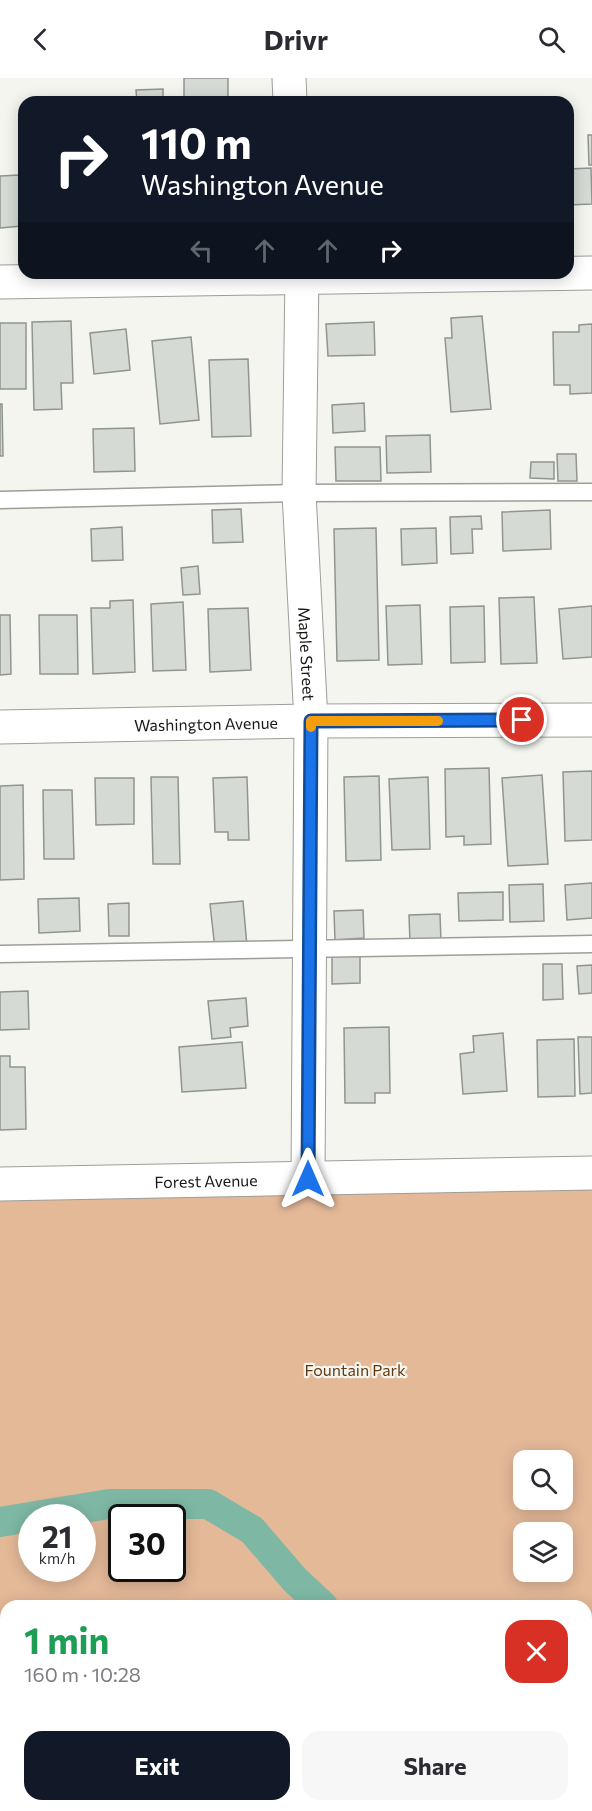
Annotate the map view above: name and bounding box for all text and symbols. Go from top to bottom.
icon: back [24,23,57,56]
text: Drivr [264,23,328,56]
icon: search [535,23,568,56]
text: 110 m [141,116,252,168]
icon: right [42,120,120,198]
text: Washington Avenue [141,168,384,201]
icon: left [185,234,218,267]
icon: ahead [248,234,281,267]
icon: ahead [311,234,344,267]
icon: right [374,234,407,267]
street label: Maple Street [296,606,319,702]
pin [496,694,547,745]
icon: arrive [505,703,538,736]
street label: Washington Avenue [134,712,278,734]
position arrow [276,1147,340,1211]
street label: Forest Avenue [154,1170,258,1191]
park label: Fountain Park [304,1360,406,1379]
map controls [513,1450,573,1582]
button: search [513,1450,573,1510]
speed limit sign: 30 [108,1504,186,1582]
text: 21 [42,1517,72,1554]
button: layers [513,1522,573,1582]
text: km/h [39,1549,75,1567]
text: 1 min [24,1617,109,1661]
button: close [505,1620,568,1683]
text: 160 m · 10:28 [24,1662,141,1686]
button: Exit [24,1731,290,1800]
button: Share [302,1731,568,1800]

